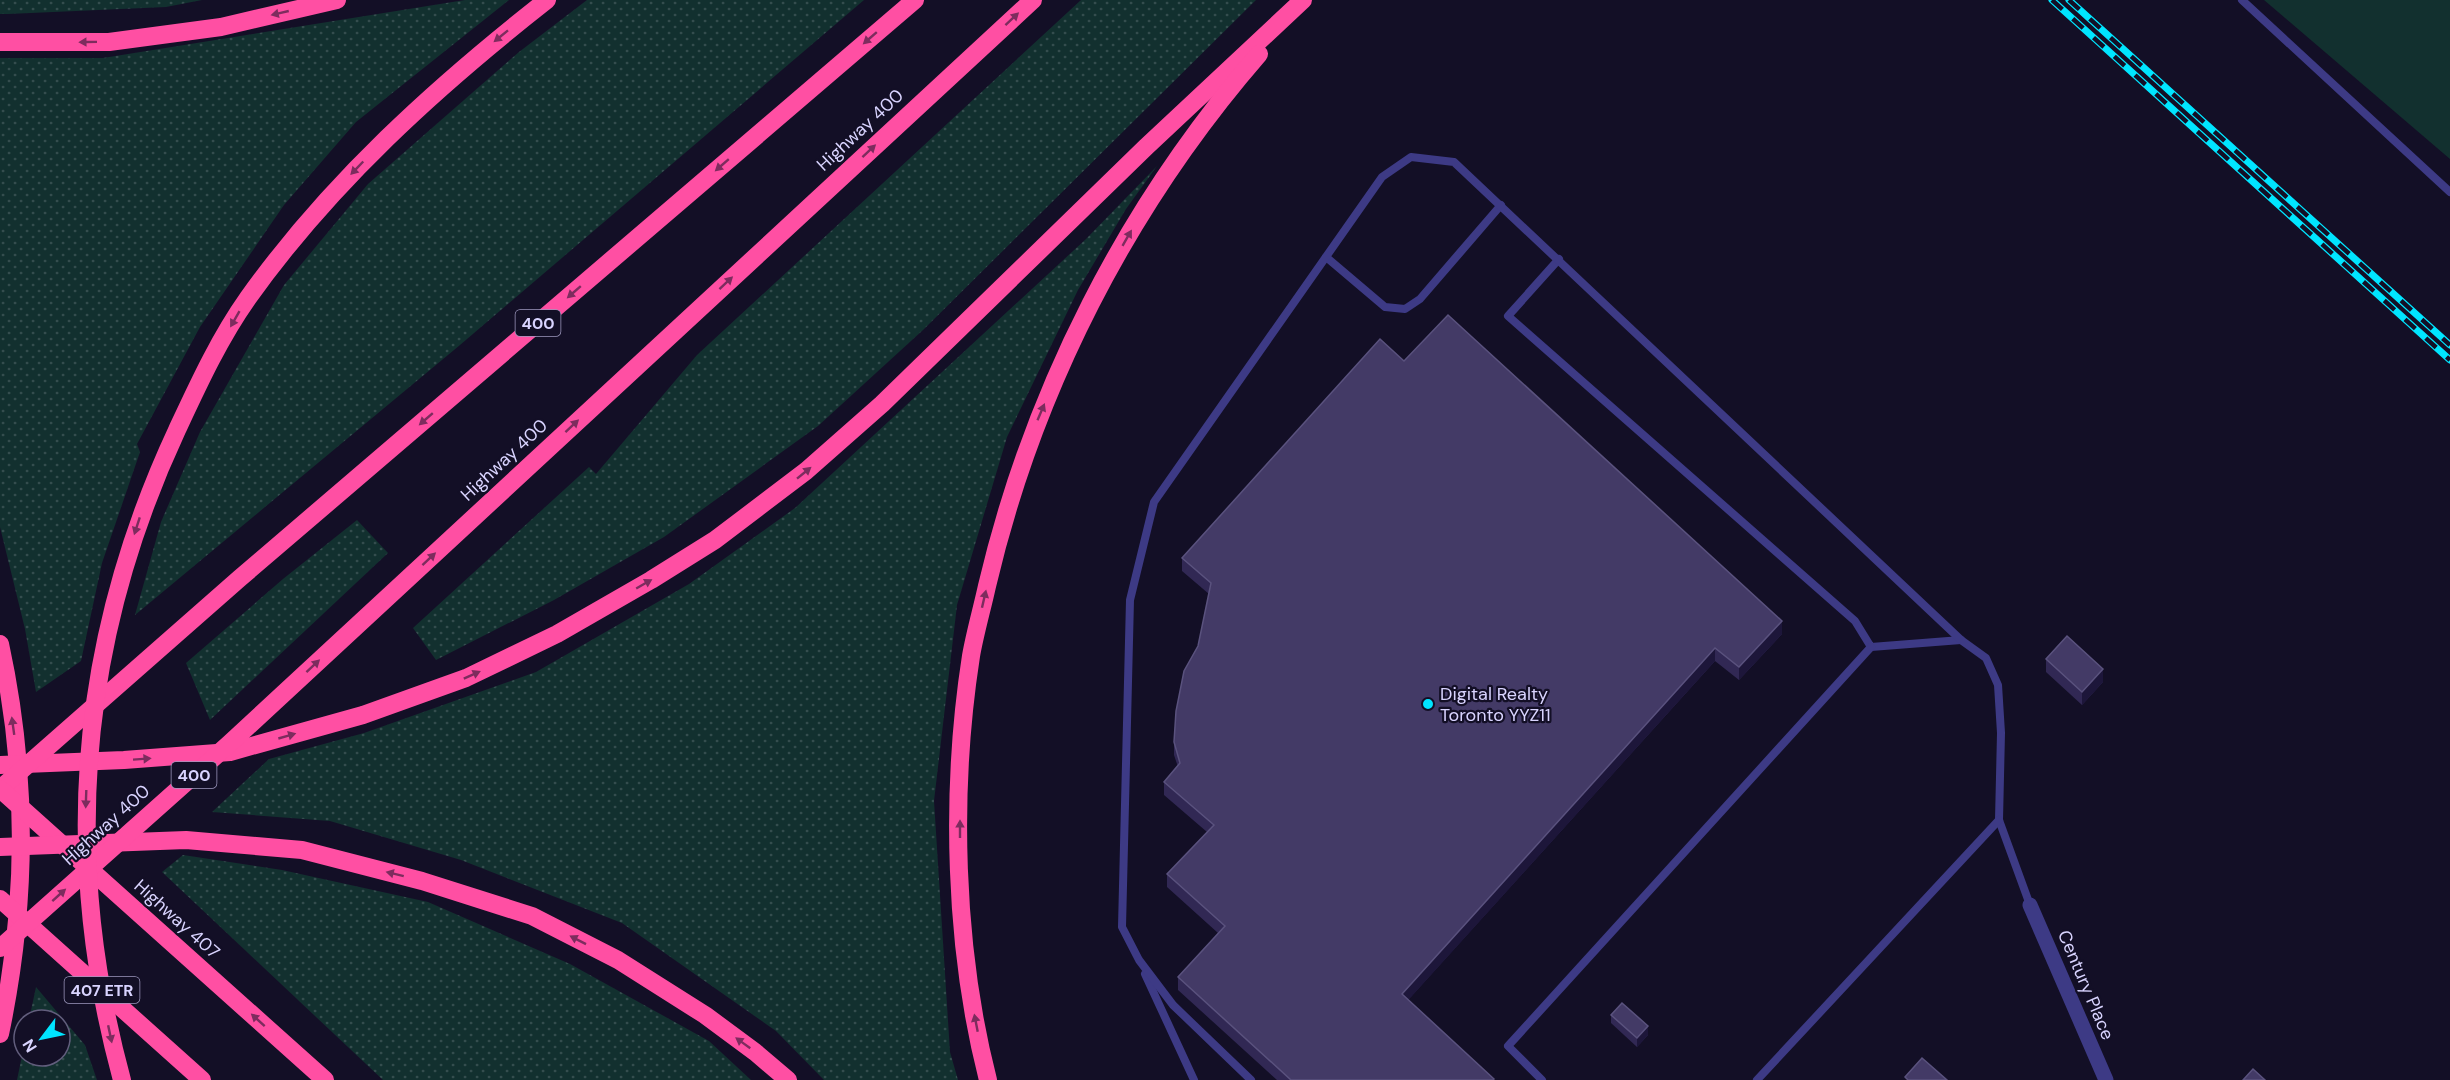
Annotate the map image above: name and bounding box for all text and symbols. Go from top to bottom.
one-way arrow [271,9,290,18]
one-way arrow [1005,12,1020,26]
one-way arrow [493,30,509,43]
one-way arrow [863,31,878,44]
one-way arrow [79,37,98,47]
street label: Highway 400 [812,84,908,176]
one-way arrow [861,145,876,158]
one-way arrow [715,158,730,171]
one-way arrow [351,160,365,174]
one-way arrow [1122,230,1133,246]
one-way arrow [718,277,732,291]
one-way arrow [567,285,582,298]
road number: 400 [516,310,560,336]
one-way arrow [231,311,241,328]
one-way arrow [1036,403,1046,421]
one-way arrow [418,412,434,425]
street label: Highway 400 [456,414,552,506]
one-way arrow [564,419,579,433]
one-way arrow [796,467,811,479]
one-way arrow [131,517,141,535]
one-way arrow [421,552,435,566]
one-way arrow [636,578,652,589]
one-way arrow [980,590,990,608]
one-way arrow [305,660,320,673]
one-way arrow [463,670,481,680]
place label: Digital Realty Toronto YYZ11 [1440,682,1551,727]
marker: Digital Realty Toronto YYZ11 [1421,697,1435,711]
one-way arrow [9,716,18,735]
one-way arrow [278,731,296,741]
one-way arrow [133,754,152,763]
road number: 400 [172,762,216,788]
street label: Highway 400 [57,779,155,871]
one-way arrow [81,790,91,809]
one-way arrow [955,819,965,838]
one-way arrow [386,868,404,878]
street label: Highway 407 [129,874,225,964]
one-way arrow [51,889,66,902]
street label: Century Place [2052,926,2120,1044]
one-way arrow [570,935,587,944]
road number: 407 ETR [64,977,140,1003]
north arrow [12,1008,72,1068]
one-way arrow [971,1013,980,1032]
one-way arrow [251,1014,266,1027]
one-way arrow [106,1025,116,1044]
text: N [18,1035,42,1056]
one-way arrow [736,1037,752,1049]

